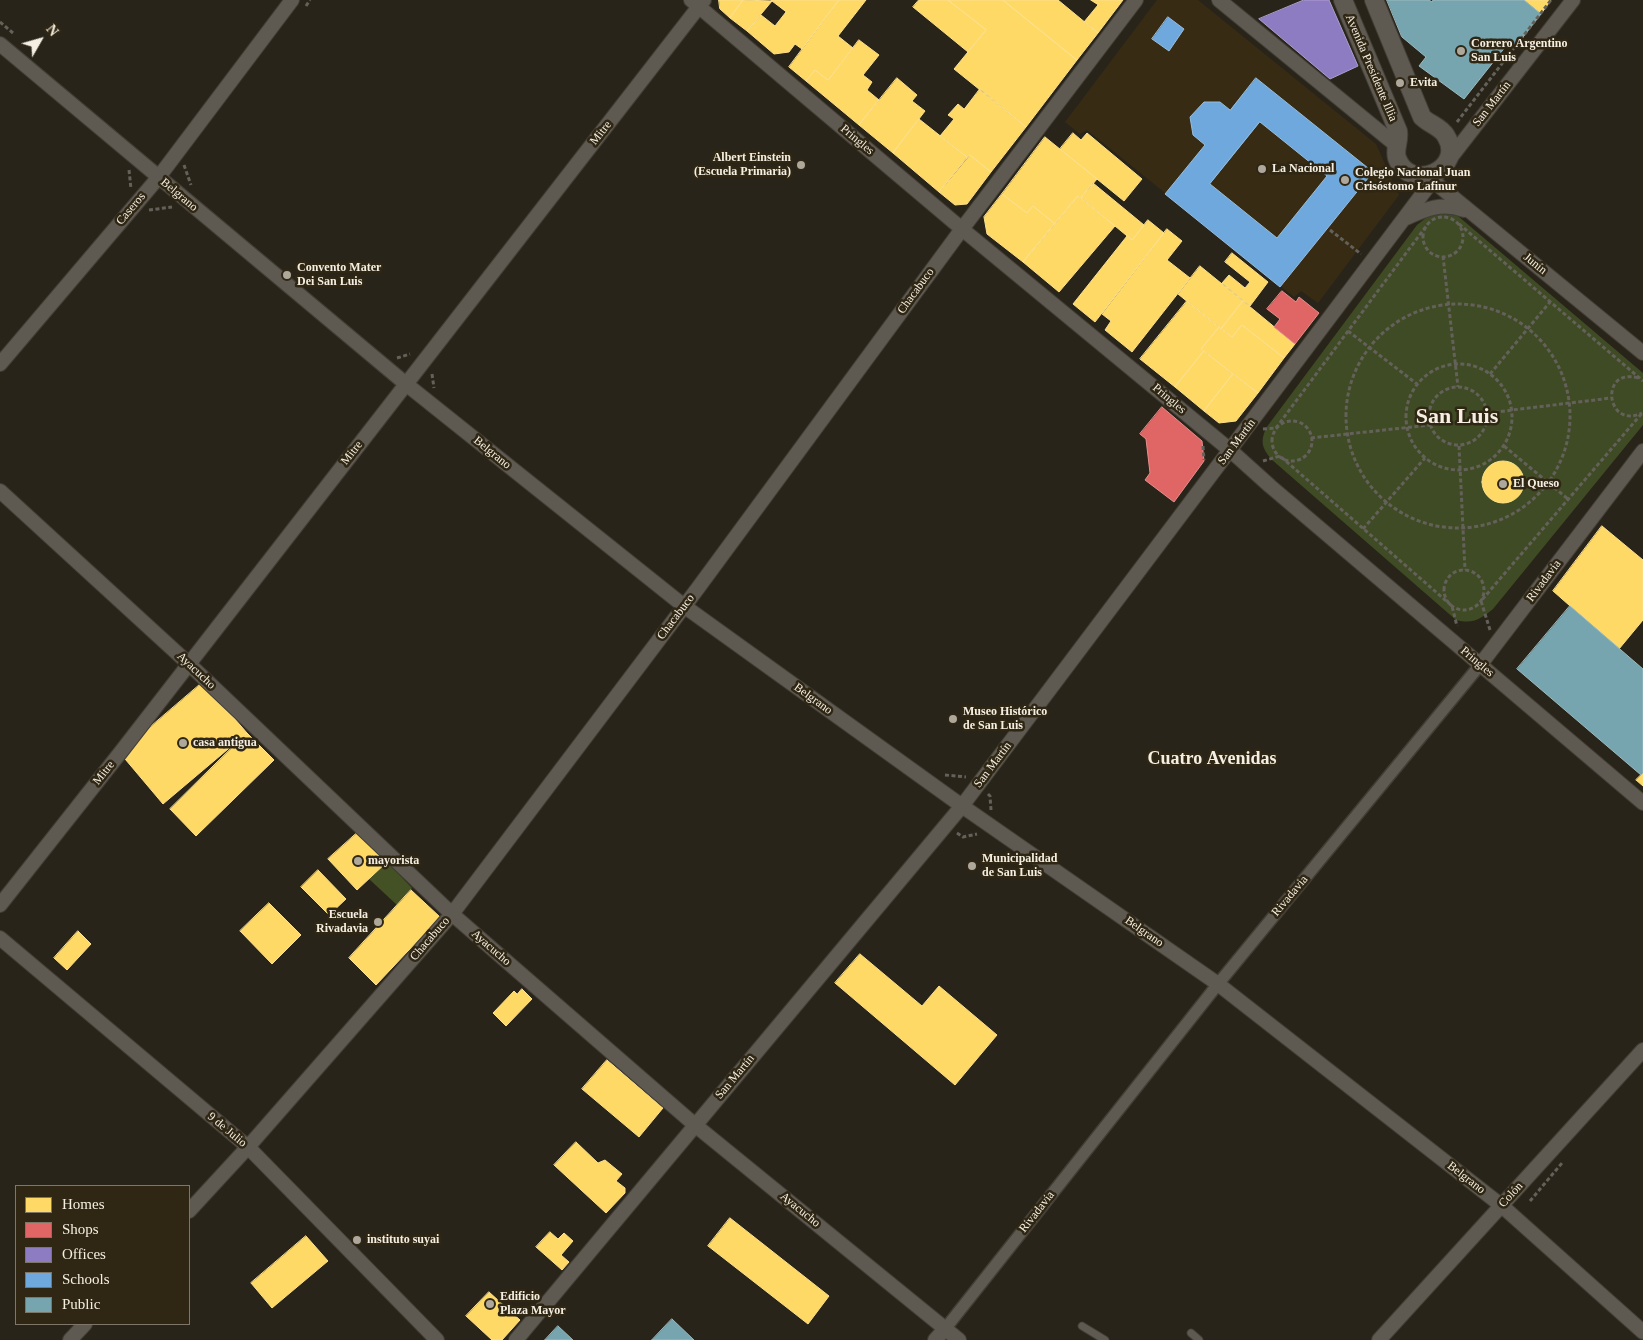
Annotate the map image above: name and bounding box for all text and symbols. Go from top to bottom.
street label: Avenida Presidente Illia [1342,12,1400,124]
north arrow [15,15,65,65]
text: N [43,22,61,39]
place label: Correro Argentino San Luis [1471,37,1568,65]
marker: Correro Argentino San Luis [1455,45,1467,57]
place label: Evita [1410,76,1437,90]
marker: Evita [1394,77,1406,89]
street label: San Martín [1470,78,1514,130]
street label: Mitre [587,118,615,148]
street label: Pringles [837,122,877,158]
place label: Albert Einstein (Escuela Primaria) [694,151,791,179]
marker: Albert Einstein (Escuela Primaria) [795,159,807,171]
place label: La Nacional [1272,162,1334,176]
marker: La Nacional [1256,163,1268,175]
place label: Colegio Nacional Juan Crisóstomo Lafinur [1355,166,1470,194]
marker: Colegio Nacional Juan Crisóstomo Lafinur [1339,174,1351,186]
street label: Belgrano [158,175,200,215]
street label: Caseros [113,190,149,228]
street label: Junín [1520,250,1550,278]
place label: Convento Mater Dei San Luis [297,261,381,289]
street label: Chacabuco [895,265,937,317]
marker: Convento Mater Dei San Luis [281,269,293,281]
street label: Pringles [1149,381,1189,417]
district label: San Luis [1416,404,1498,430]
street label: San Martín [1215,416,1259,468]
street label: Belgrano [470,434,514,472]
street label: Mitre [338,438,366,468]
place label: El Queso [1513,477,1559,491]
marker: El Queso [1497,478,1509,490]
street label: Rivadavia [1524,557,1564,605]
street label: Chacabuco [654,591,698,643]
street label: Pringles [1457,644,1497,680]
street label: Ayacucho [174,650,218,692]
street label: Belgrano [791,680,835,718]
place label: Museo Histórico de San Luis [963,705,1047,733]
marker: Museo Histórico de San Luis [947,713,959,725]
place label: casa antigua [193,736,257,750]
marker: casa antigua [177,737,189,749]
street label: San Martín [971,739,1015,791]
district label: Cuatro Avenidas [1148,748,1276,770]
street label: Mitre [90,758,118,788]
place label: Municipalidad de San Luis [982,852,1057,880]
place label: mayorista [368,854,419,868]
marker: mayorista [352,855,364,867]
marker: Municipalidad de San Luis [966,860,978,872]
street label: Rivadavia [1269,873,1311,919]
place label: Escuela Rivadavia [316,908,368,936]
street label: Belgrano [1122,913,1166,951]
street label: Chacabuco [407,914,453,964]
marker: Escuela Rivadavia [372,916,384,928]
street label: Ayacucho [468,927,514,969]
street label: San Martín [712,1052,758,1102]
street label: 9 de Julio [204,1109,250,1151]
street label: Belgrano [1444,1159,1488,1197]
street label: Colón [1496,1179,1526,1211]
legend [15,1185,190,1325]
street label: Rivadavia [1016,1188,1058,1236]
street label: Ayacucho [777,1189,823,1231]
text: Homes [62,1196,105,1212]
text: Shops [62,1221,99,1237]
place label: instituto suyai [367,1233,439,1247]
marker: instituto suyai [351,1234,363,1246]
text: Offices [62,1246,106,1262]
text: Schools [62,1271,110,1287]
place label: Edificio Plaza Mayor [500,1290,566,1318]
text: Public [62,1296,100,1312]
marker: Edificio Plaza Mayor [484,1298,496,1310]

